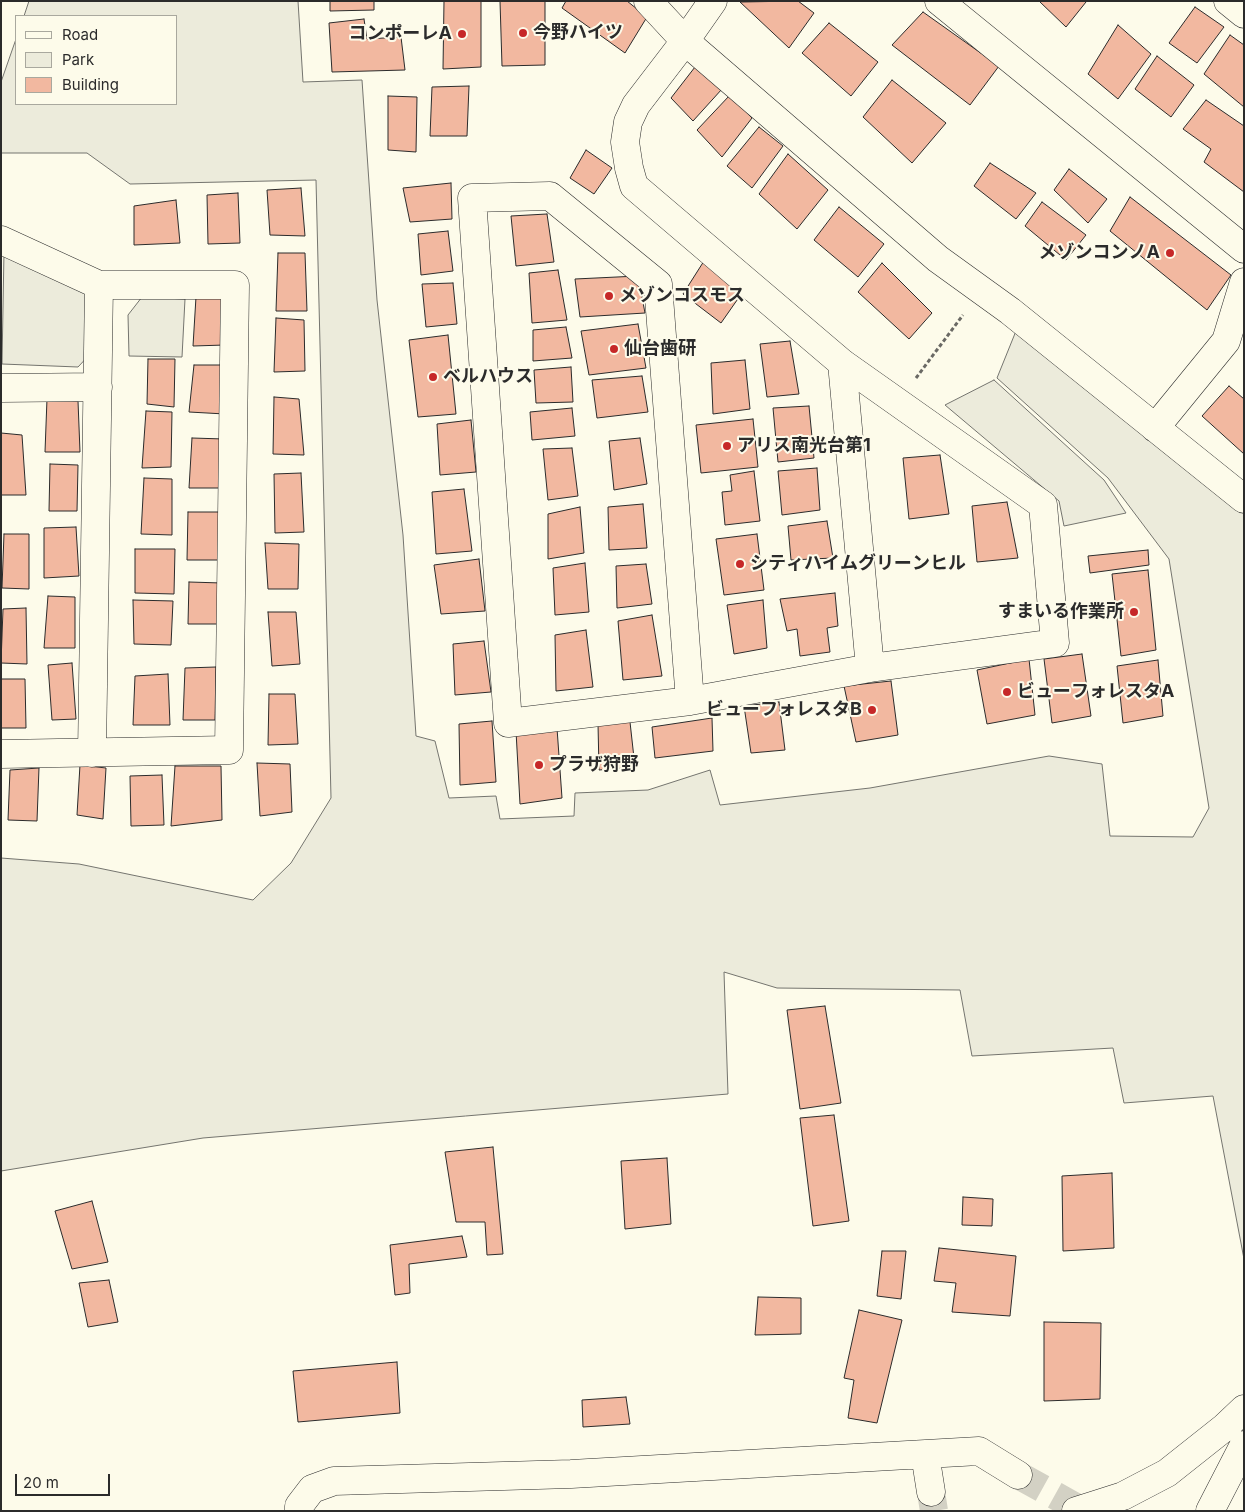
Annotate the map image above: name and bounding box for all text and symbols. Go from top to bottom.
legend [15,15,178,105]
place label: 今野ハイツ [533,22,623,44]
place label: コンポーレA [349,23,452,45]
text: Road [62,25,98,44]
marker: 今野ハイツ [517,27,529,39]
marker: コンポーレA [456,28,468,40]
text: Park [62,50,94,69]
text: Building [62,75,119,94]
place label: メゾンコンノA [1039,242,1160,264]
marker: メゾンコンノA [1164,247,1176,259]
place label: メゾンコスモス [619,285,745,307]
marker: メゾンコスモス [603,290,615,302]
place label: 仙台歯研 [624,338,696,360]
marker: 仙台歯研 [608,343,620,355]
place label: ベルハウス [443,366,533,388]
marker: ベルハウス [427,371,439,383]
place label: アリス南光台第1 [737,435,871,457]
marker: アリス南光台第1 [721,440,733,452]
place label: シティハイムグリーンヒル [750,553,966,575]
marker: シティハイムグリーンヒル [734,558,746,570]
place label: すまいる作業所 [998,601,1124,623]
marker: すまいる作業所 [1128,606,1140,618]
place label: ビューフォレスタA [1017,681,1174,703]
marker: ビューフォレスタA [1001,686,1013,698]
place label: ビューフォレスタB [706,699,862,721]
marker: ビューフォレスタB [866,704,878,716]
place label: プラザ狩野 [549,754,639,776]
marker: プラザ狩野 [533,759,545,771]
scale bar [18,1464,112,1496]
text: 20 m [23,1473,59,1492]

